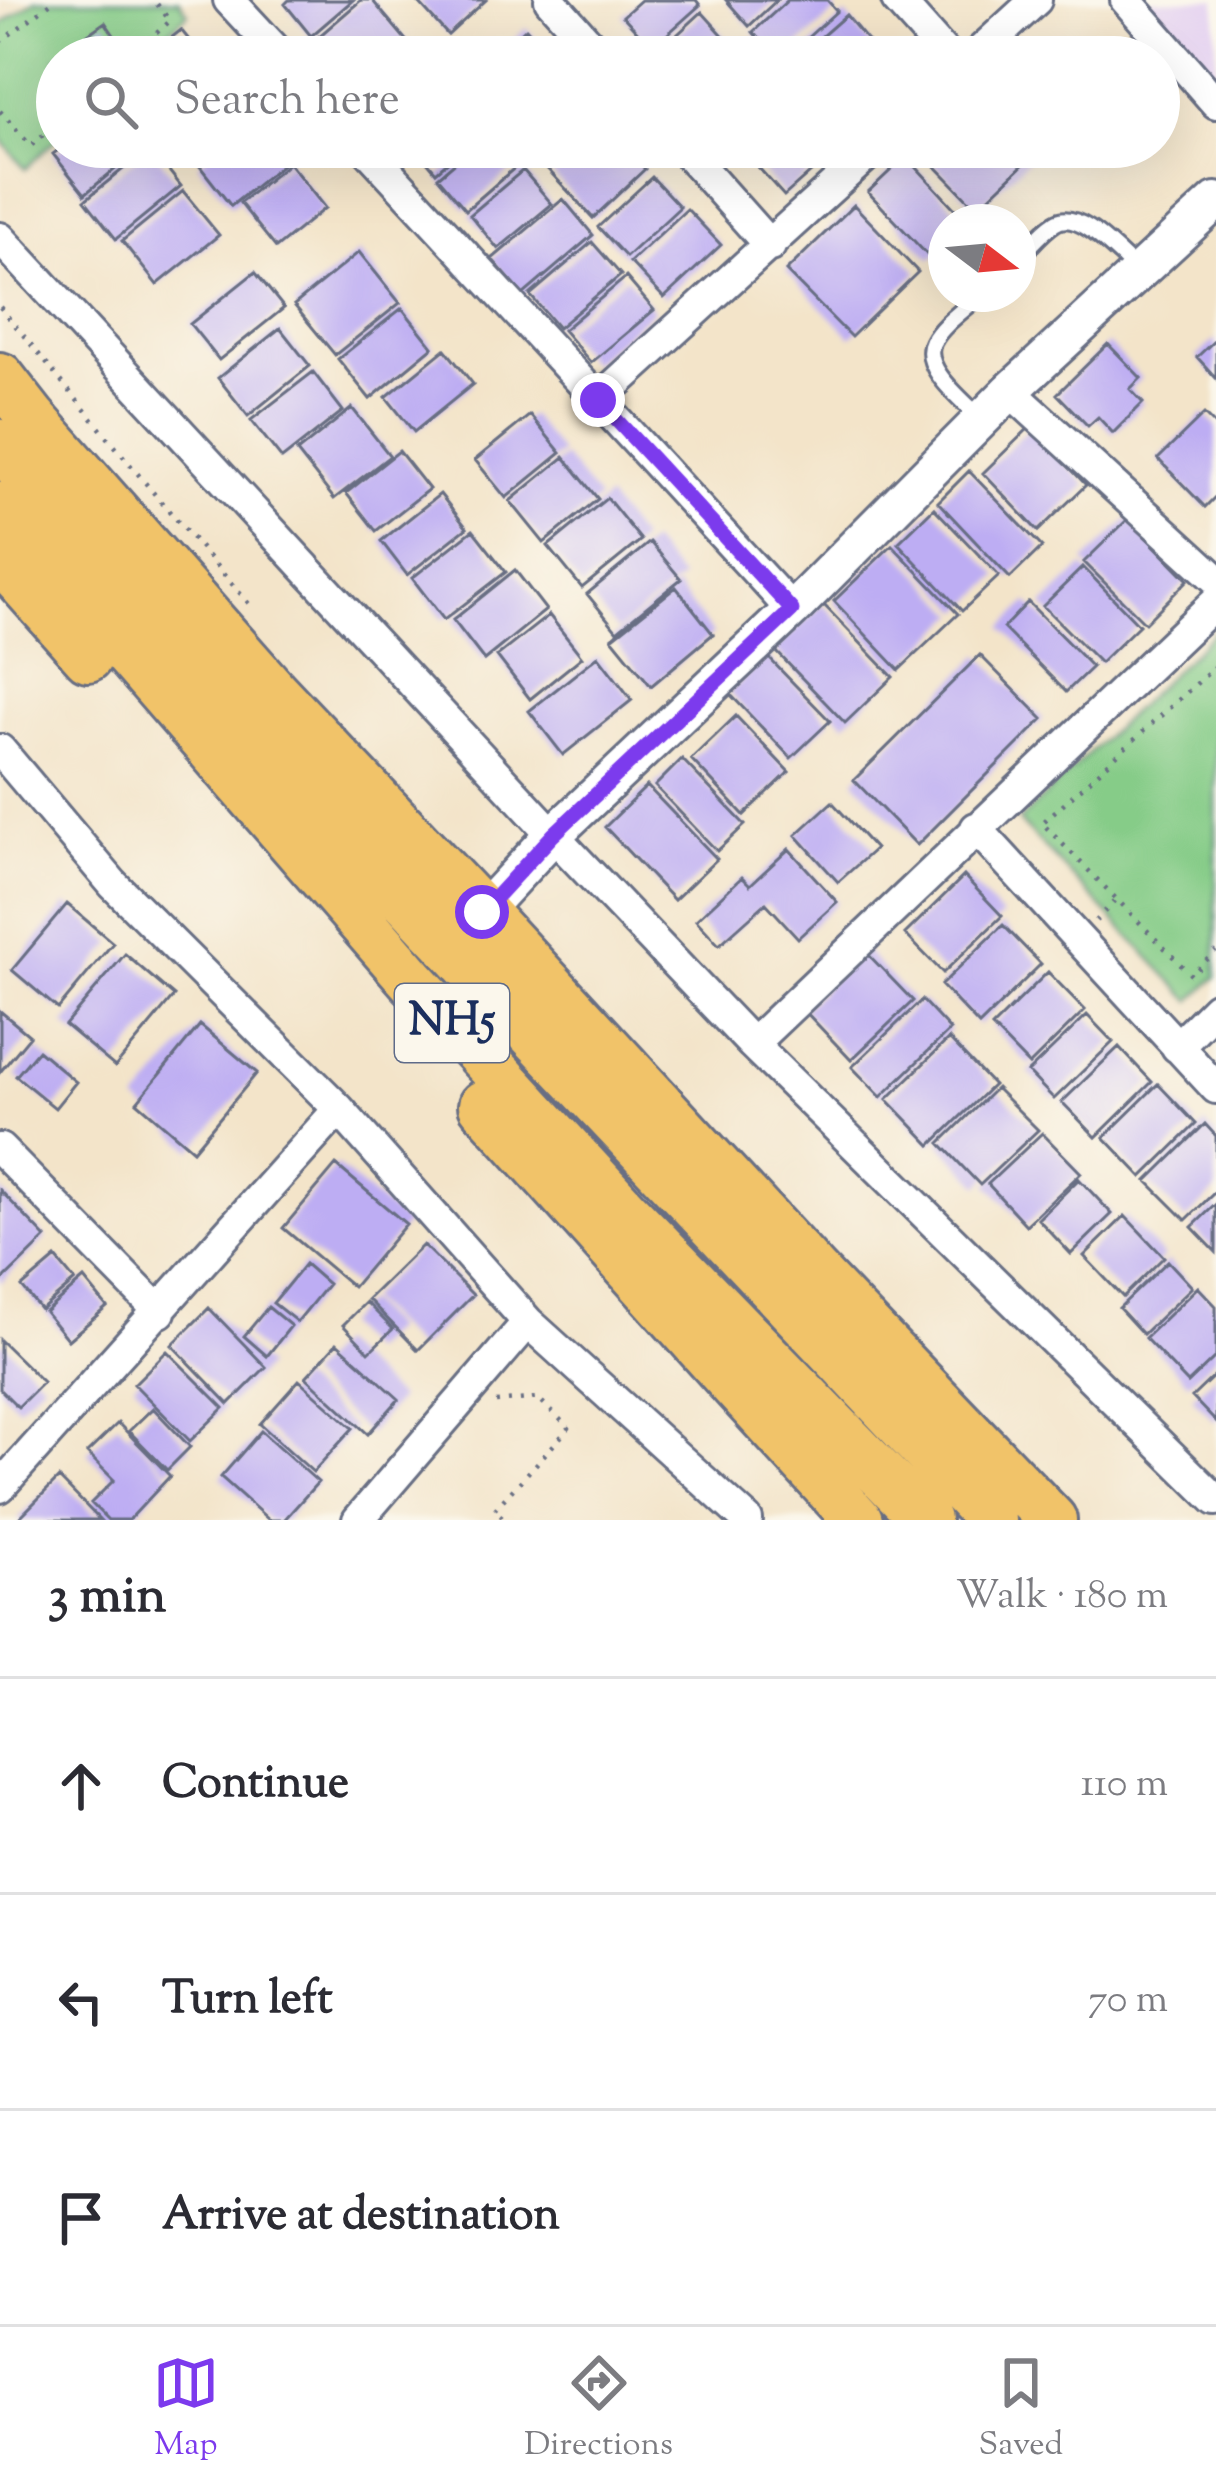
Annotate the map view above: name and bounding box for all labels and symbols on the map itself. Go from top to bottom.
north arrow [928,204,1036,312]
route end [571,373,625,427]
route start [455,885,509,939]
road number: NH5 [395,984,509,1062]

